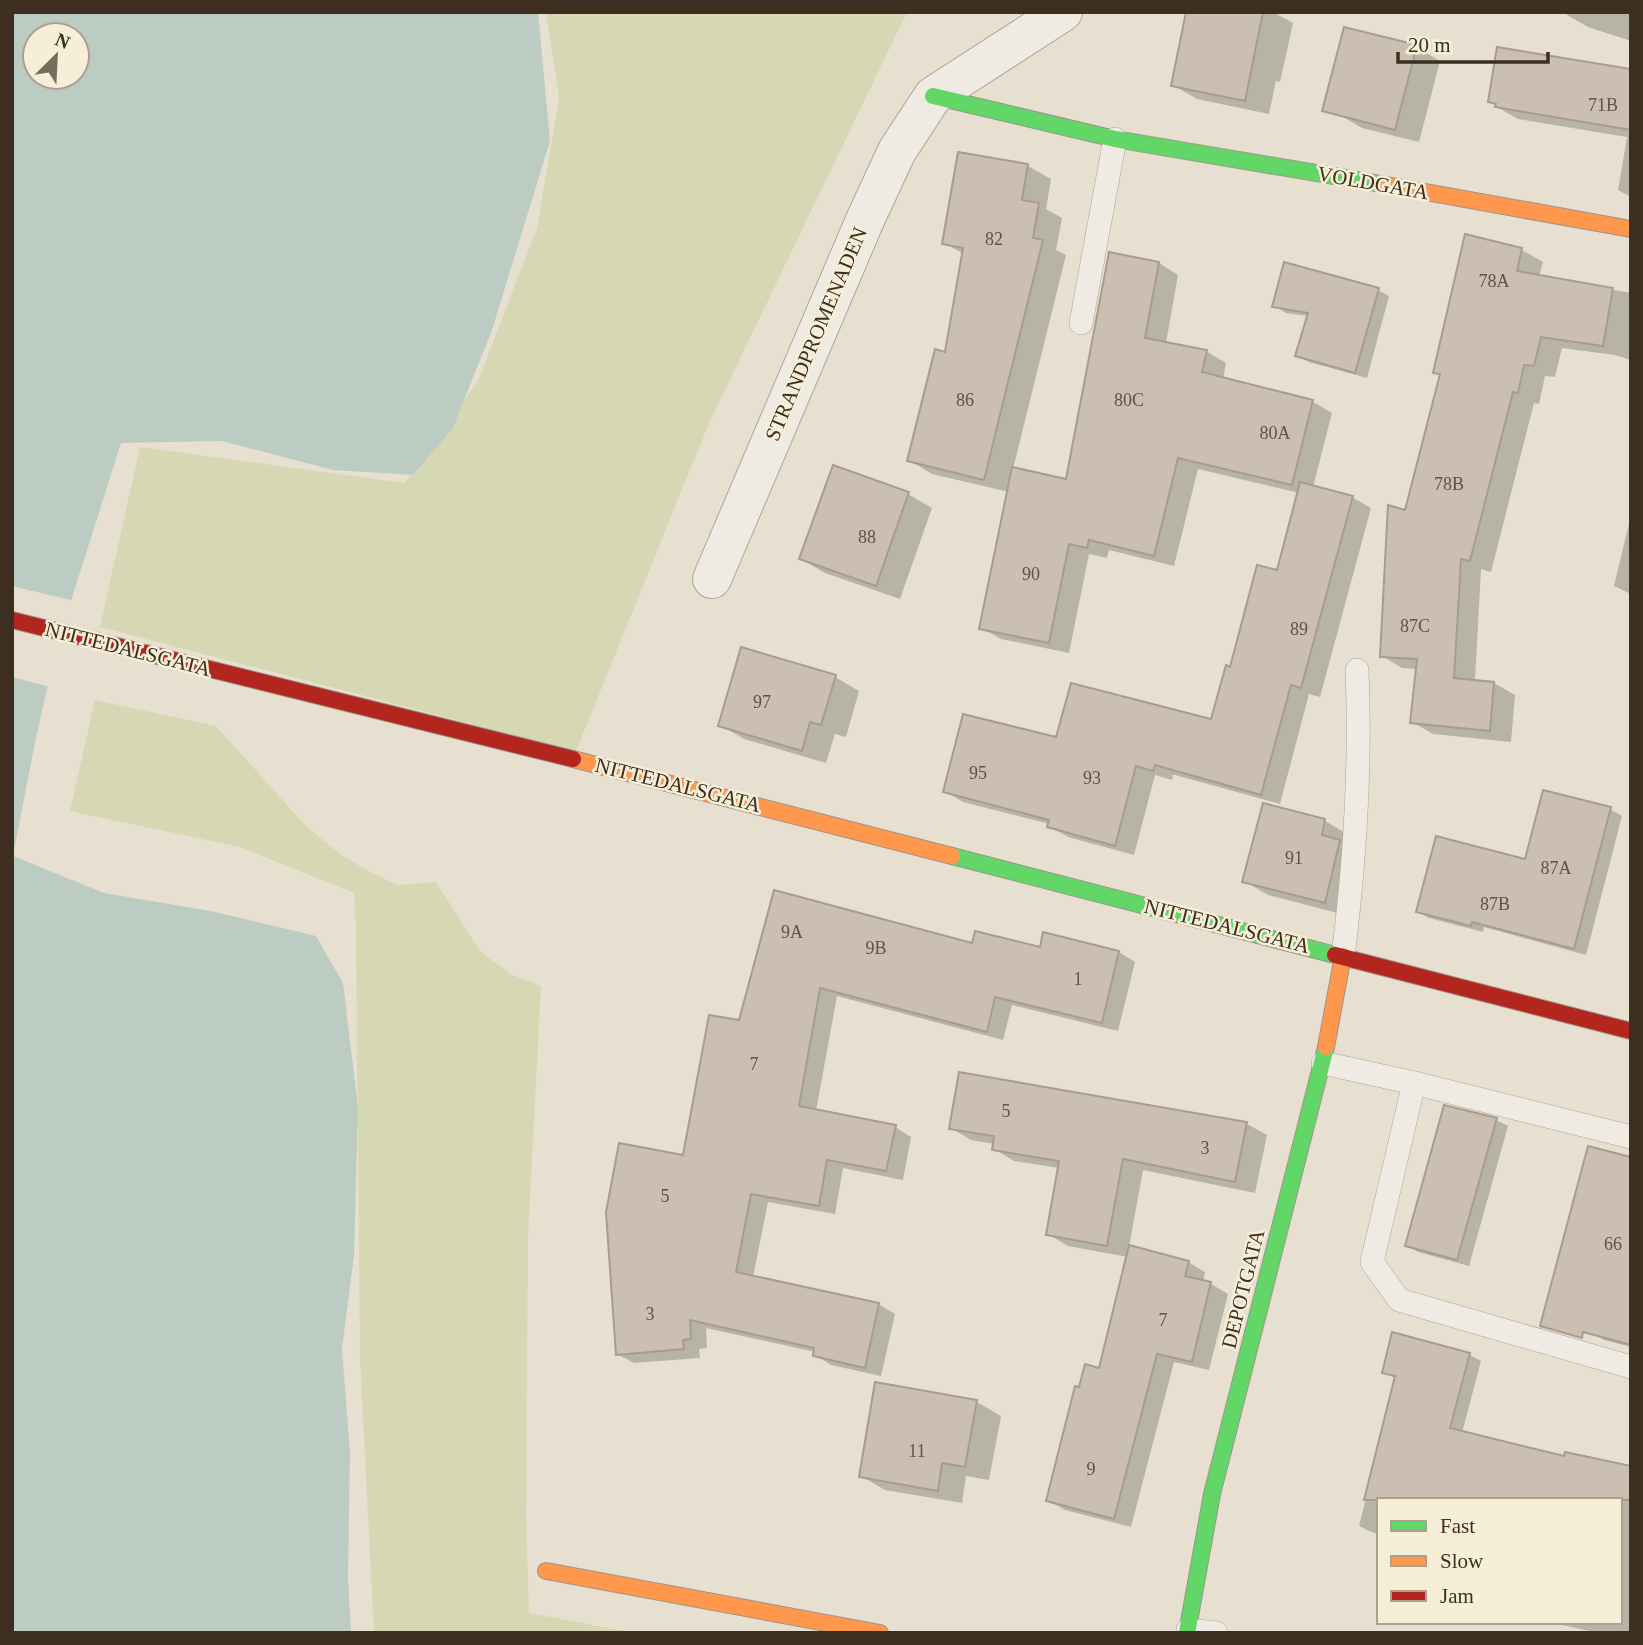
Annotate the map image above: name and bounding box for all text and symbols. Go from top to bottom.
north arrow [21,21,91,91]
scale bar [1398,21,1548,65]
text: N [52,29,73,53]
text: 20 m [1408,33,1451,57]
house number: 71B [1588,95,1618,115]
street label: VOLDGATA [1315,161,1431,205]
street label: STRANDPROMENADEN [760,224,872,444]
house number: 82 [985,229,1003,249]
house number: 78A [1479,271,1510,291]
house number: 86 [956,390,974,410]
house number: 80C [1114,390,1144,410]
house number: 80A [1260,423,1291,443]
house number: 78B [1434,474,1464,494]
house number: 88 [858,527,876,547]
house number: 90 [1022,564,1040,584]
house number: 87C [1400,616,1430,636]
street label: NITTEDALSGATA [43,617,214,681]
house number: 89 [1290,619,1308,639]
house number: 97 [753,692,771,712]
street label: NITTEDALSGATA [593,753,764,817]
house number: 95 [969,763,987,783]
house number: 93 [1083,768,1101,788]
house number: 91 [1285,848,1303,868]
house number: 87A [1541,858,1572,878]
street label: NITTEDALSGATA [1142,894,1313,958]
house number: 87B [1480,894,1510,914]
house number: 9A [781,922,803,942]
house number: 9B [865,938,887,958]
house number: 1 [1074,969,1083,989]
house number: 7 [750,1054,759,1074]
house number: 5 [1002,1101,1011,1121]
house number: 3 [1201,1138,1210,1158]
house number: 5 [661,1186,670,1206]
street label: DEPOTGATA [1217,1226,1270,1351]
house number: 66 [1604,1234,1622,1254]
house number: 3 [646,1304,655,1324]
house number: 7 [1159,1310,1168,1330]
house number: 11 [908,1441,926,1461]
house number: 9 [1087,1459,1096,1479]
legend [1377,1498,1622,1624]
text: Fast [1440,1514,1475,1538]
text: Slow [1440,1549,1484,1573]
text: Jam [1440,1584,1474,1608]

